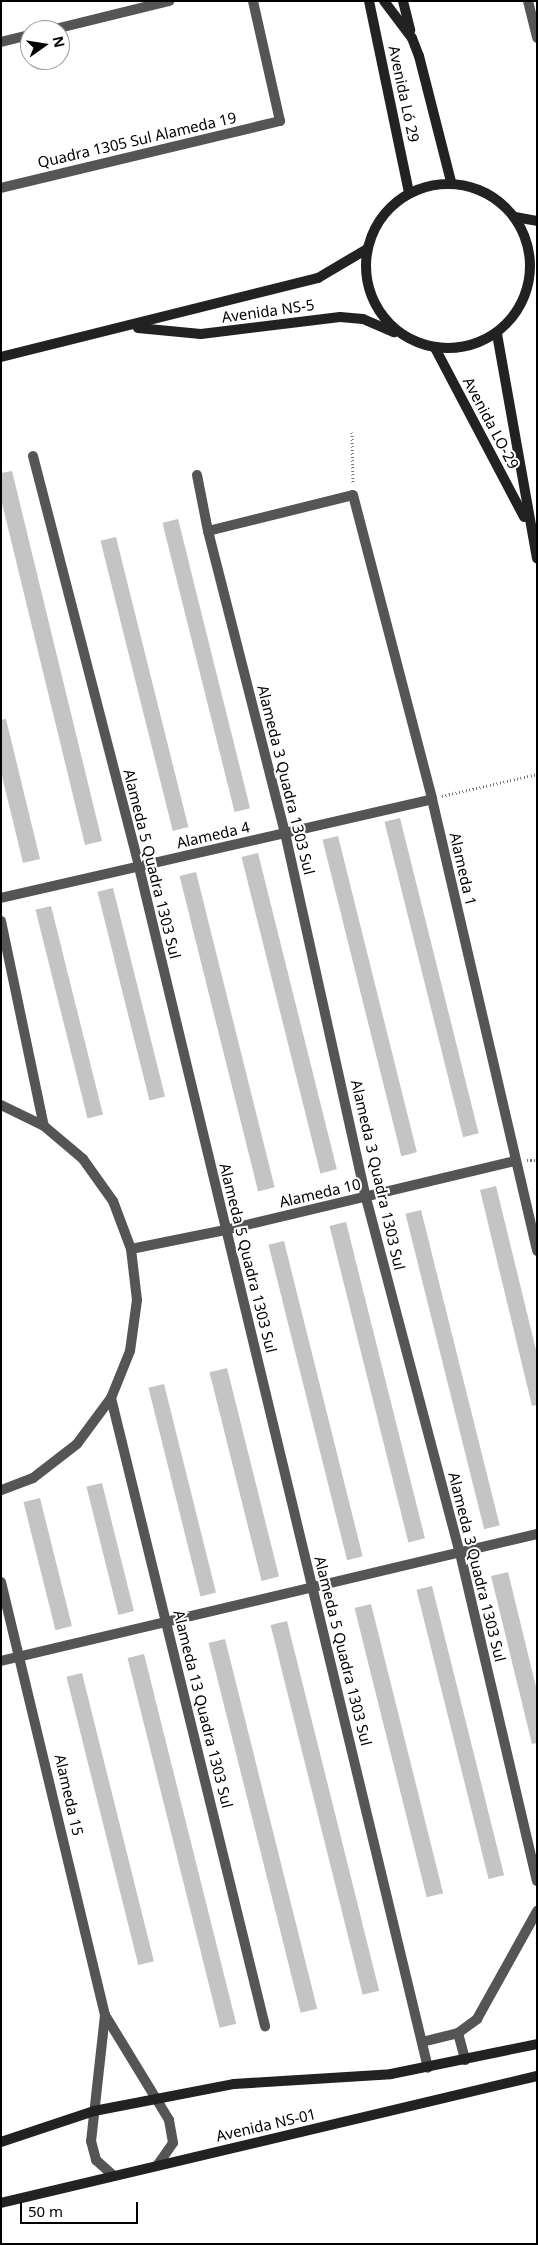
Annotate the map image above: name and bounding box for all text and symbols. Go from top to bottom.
north arrow [20,20,70,70]
text: N [49,34,70,49]
street label: Avenida Ló 29 [385,44,423,144]
street label: Quadra 1305 Sul Alameda 19 [36,108,238,172]
street label: Avenida NS-5 [221,296,315,326]
street label: Avenida LO-29 [459,374,523,472]
street label: Alameda 3 Quadra 1303 Sul [254,683,318,877]
street label: Alameda 5 Quadra 1303 Sul [120,767,184,961]
street label: Alameda 4 [175,818,251,852]
street label: Alameda 1 [446,831,480,907]
street label: Alameda 3 Quadra 1303 Sul [347,1078,409,1272]
street label: Alameda 5 Quadra 1303 Sul [216,1161,280,1355]
street label: Alameda 10 [278,1175,362,1211]
street label: Alameda 3 Quadra 1303 Sul [445,1470,509,1664]
street label: Alameda 5 Quadra 1303 Sul [311,1554,375,1748]
street label: Alameda 13 Quadra 1303 Sul [170,1608,236,1810]
street label: Alameda 15 [51,1753,87,1837]
street label: Avenida NS-01 [214,2105,318,2145]
scale bar [22,2192,140,2224]
text: 50 m [28,2201,63,2221]

